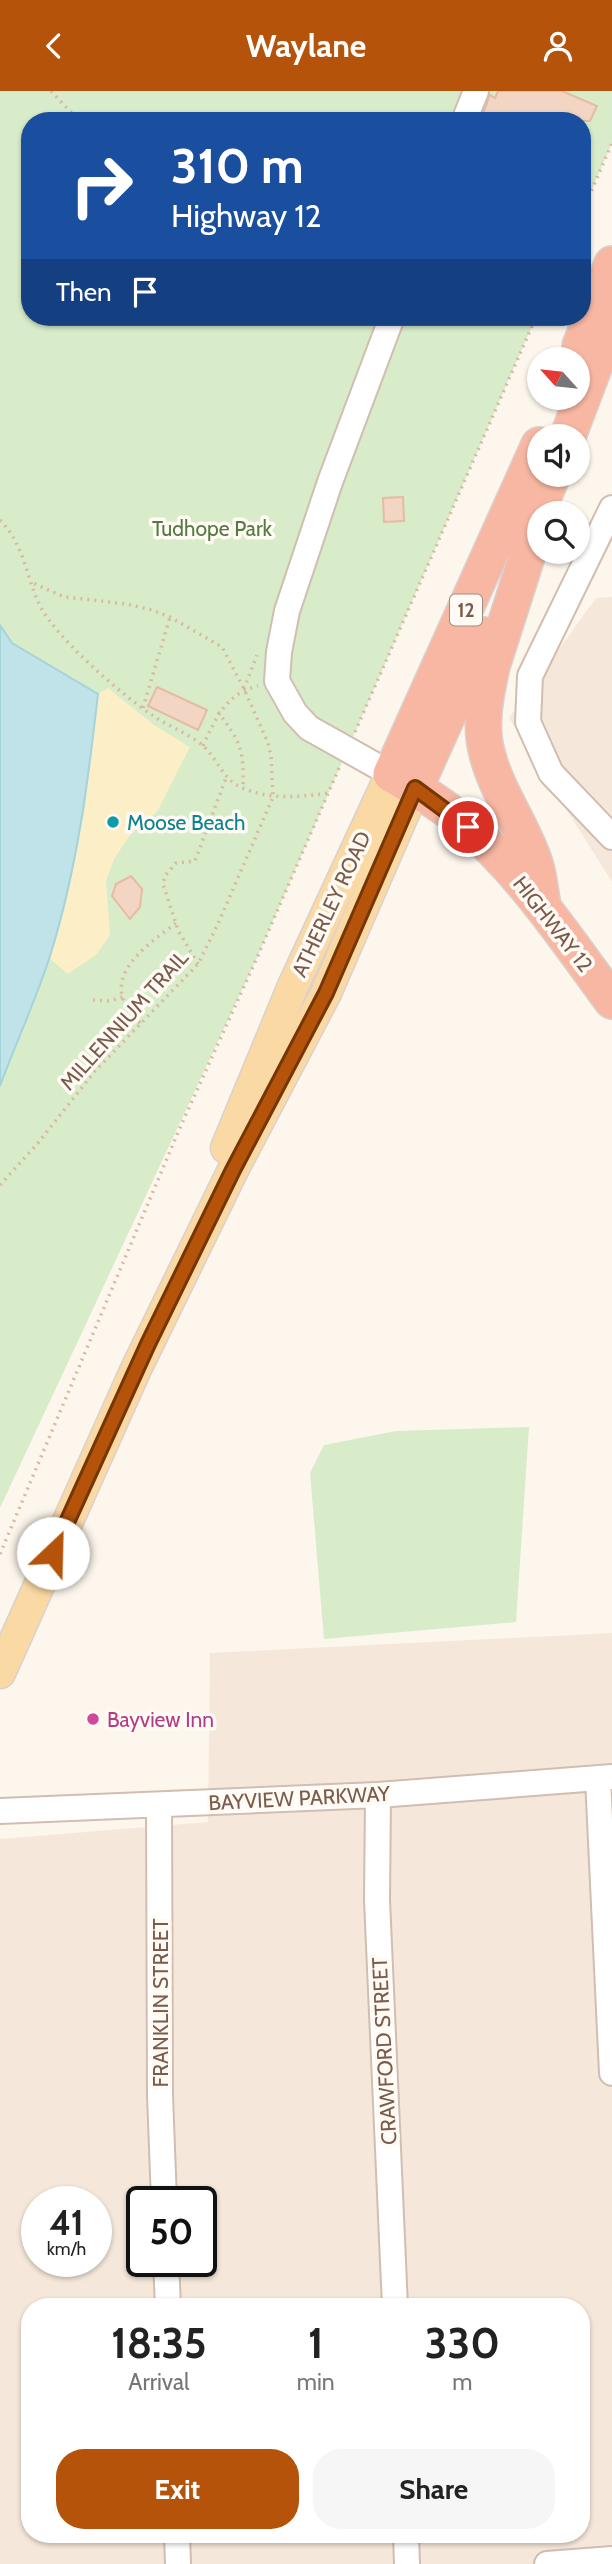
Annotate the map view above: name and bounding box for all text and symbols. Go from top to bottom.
text: Waylane [246,26,366,65]
icon: back [35,27,73,65]
icon: person [539,27,577,65]
text: 310 m [171,136,304,195]
icon: right [56,140,147,231]
text: Highway 12 [171,196,321,235]
icon: arrive [126,273,164,311]
text: Then [56,276,112,308]
north arrow [527,347,590,409]
map controls [527,347,590,564]
button: sound [527,424,590,487]
button: search [527,501,590,564]
park label: Tudhope Park [152,516,273,541]
road number: 12 [450,595,482,625]
pin [438,797,498,857]
icon: arrive [449,808,487,846]
place label: Moose Beach [127,810,245,835]
marker: Moose Beach [105,814,121,830]
street label: ATHERLEY ROAD [286,827,376,981]
street label: HIGHWAY 12 [508,871,598,977]
street label: MILLENNIUM TRAIL [55,945,194,1095]
position arrow [16,1516,90,1590]
place label: Bayview Inn [107,1707,214,1732]
marker: Bayview Inn [85,1711,101,1727]
street label: BAYVIEW PARKWAY [208,1781,391,1815]
street label: FRANKLIN STREET [148,1918,173,2088]
street label: CRAWFORD STREET [367,1957,401,2145]
speed limit sign: 50 [126,2186,217,2277]
text: 41 [49,2201,84,2244]
text: km/h [47,2238,86,2260]
text: 18:35 [111,2317,207,2369]
text: 1 [308,2317,323,2369]
text: 330 [425,2317,500,2369]
text: Arrival [128,2368,190,2396]
text: min [297,2368,335,2396]
text: m [452,2368,472,2396]
button: Exit [56,2449,299,2529]
button: Share [313,2449,555,2529]

